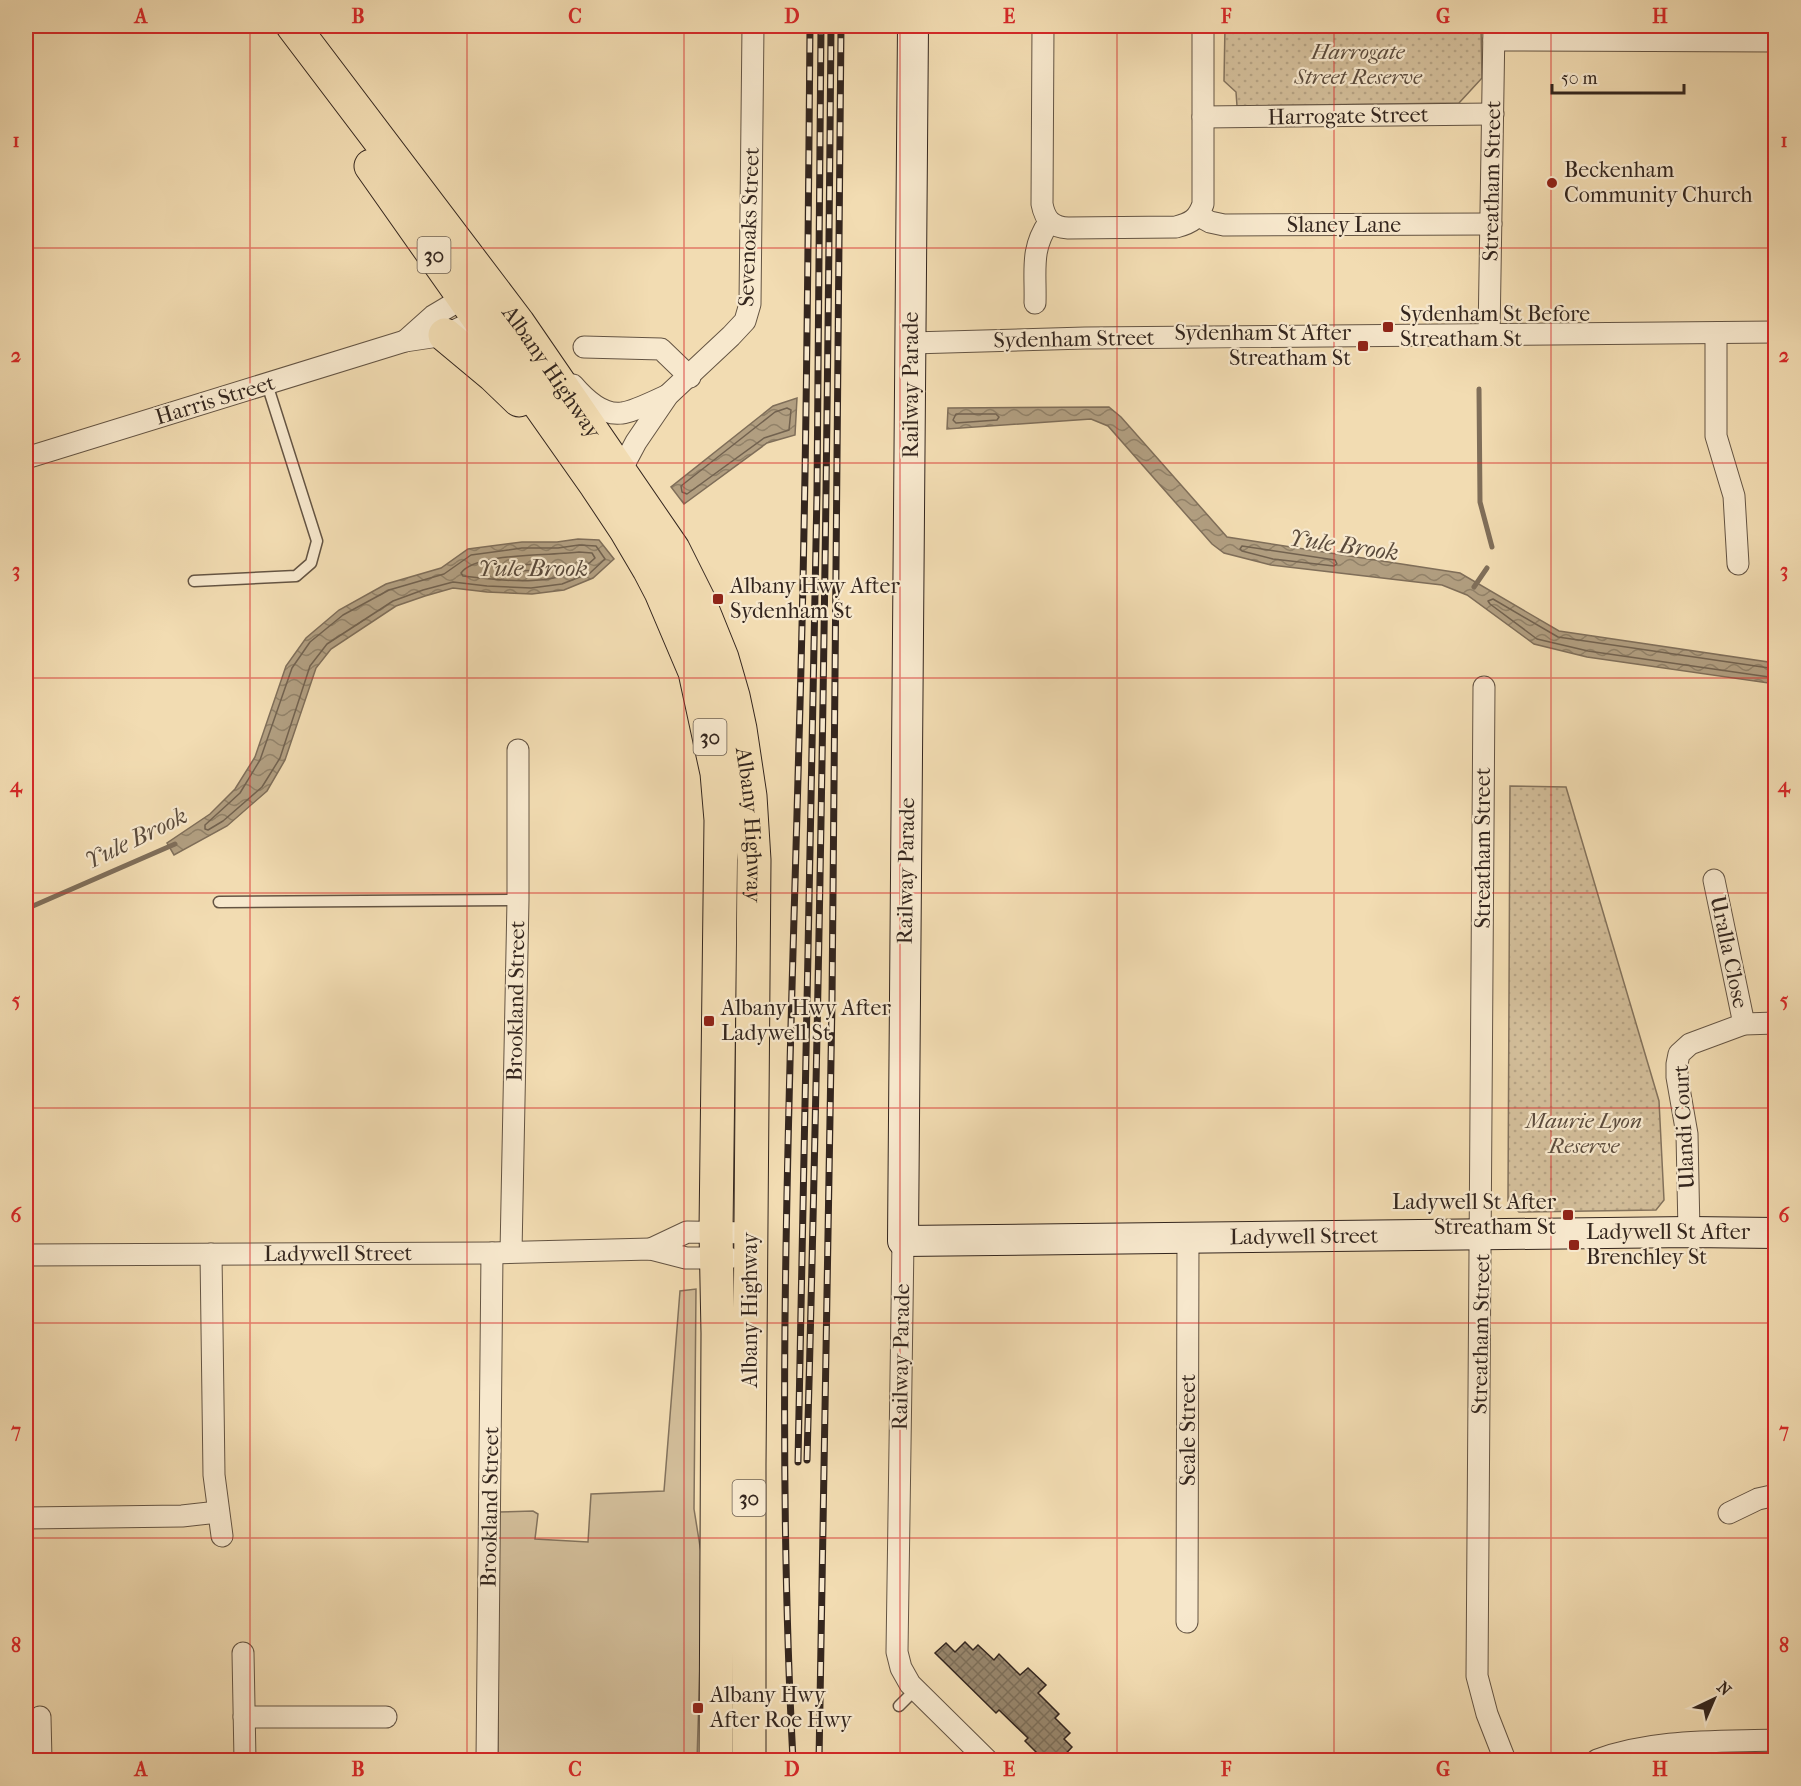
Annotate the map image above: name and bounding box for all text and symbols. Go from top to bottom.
text: A [133,5,149,28]
text: B [351,5,365,28]
text: C [568,5,582,28]
text: D [784,5,800,28]
text: E [1003,5,1015,28]
text: F [1220,5,1232,28]
text: G [1436,5,1450,28]
text: H [1652,5,1668,28]
park label: Harrogate Street Reserve [1293,39,1423,90]
scale bar [1552,57,1684,95]
text: 50 m [1561,68,1598,89]
street label: Streatham Street [1478,100,1506,262]
street label: Harrogate Street [1267,102,1429,130]
text: 1 [12,129,20,152]
text: 1 [1780,129,1788,152]
street label: Sevenoaks Street [733,147,765,307]
place label: Beckenham Community Church [1564,157,1753,208]
marker: Beckenham Community Church [1545,176,1559,190]
street label: Slaney Lane [1287,212,1401,238]
road number: 30 [418,237,450,273]
street label: Albany Highway [496,300,607,445]
place label: Sydenham St Before Streatham St [1400,301,1590,352]
street label: Railway Parade [898,311,924,458]
place label: Sydenham St After Streatham St [1174,320,1352,371]
marker: Sydenham St Before Streatham St [1381,320,1395,334]
street label: Sydenham Street [993,325,1155,353]
marker: Sydenham St After Streatham St [1356,339,1370,353]
text: 2 [11,344,21,367]
text: 2 [1779,344,1789,367]
street label: Harris Street [152,369,278,431]
water label: Yule Brook [1288,523,1400,567]
water label: Yule Brook [478,554,588,582]
text: 3 [12,559,20,582]
text: 3 [1780,559,1788,582]
place label: Albany Hwy After Sydenham St [729,573,900,624]
marker: Albany Hwy After Sydenham St [711,592,725,606]
road number: 30 [694,719,726,755]
street label: Albany Highway [730,745,767,904]
street label: Streatham Street [1470,767,1496,928]
text: 4 [9,774,23,798]
text: 4 [1777,774,1791,798]
street label: Railway Parade [892,797,920,945]
water label: Yule Brook [80,801,192,875]
street label: Uralla Close [1704,893,1754,1011]
street label: Brookland Street [502,920,530,1082]
text: 5 [12,989,21,1012]
text: 5 [1780,989,1789,1012]
place label: Albany Hwy After Ladywell St [720,995,891,1046]
marker: Albany Hwy After Ladywell St [702,1014,716,1028]
street label: Ulandi Court [1668,1064,1700,1190]
park label: Maurie Lyon Reserve [1524,1108,1642,1159]
place label: Ladywell St After Streatham St [1392,1189,1557,1240]
text: 6 [11,1204,23,1227]
text: 6 [1779,1204,1791,1227]
marker: Ladywell St After Streatham St [1561,1208,1575,1222]
place label: Ladywell St After Brenchley St [1586,1219,1751,1270]
street label: Ladywell Street [1229,1223,1379,1250]
street label: Albany Highway [737,1231,763,1389]
marker: Ladywell St After Brenchley St [1567,1238,1581,1252]
street label: Ladywell Street [264,1240,413,1267]
street label: Streatham Street [1467,1253,1495,1415]
street label: Railway Parade [887,1283,915,1431]
street label: Seale Street [1175,1374,1201,1486]
text: 7 [10,1419,21,1442]
text: 7 [1778,1419,1789,1442]
street label: Brookland Street [476,1426,504,1588]
road number: 30 [732,1480,766,1516]
text: 8 [11,1634,21,1657]
text: 8 [1779,1634,1789,1657]
north arrow [1684,1669,1744,1729]
text: N [1713,1678,1736,1700]
place label: Albany Hwy After Roe Hwy [709,1682,853,1733]
marker: Albany Hwy After Roe Hwy [691,1701,705,1715]
text: A [133,1758,149,1781]
text: B [351,1758,365,1781]
text: C [568,1758,582,1781]
text: D [784,1758,800,1781]
text: E [1003,1758,1015,1781]
text: F [1220,1758,1232,1781]
text: G [1436,1758,1450,1781]
text: H [1652,1758,1668,1781]

